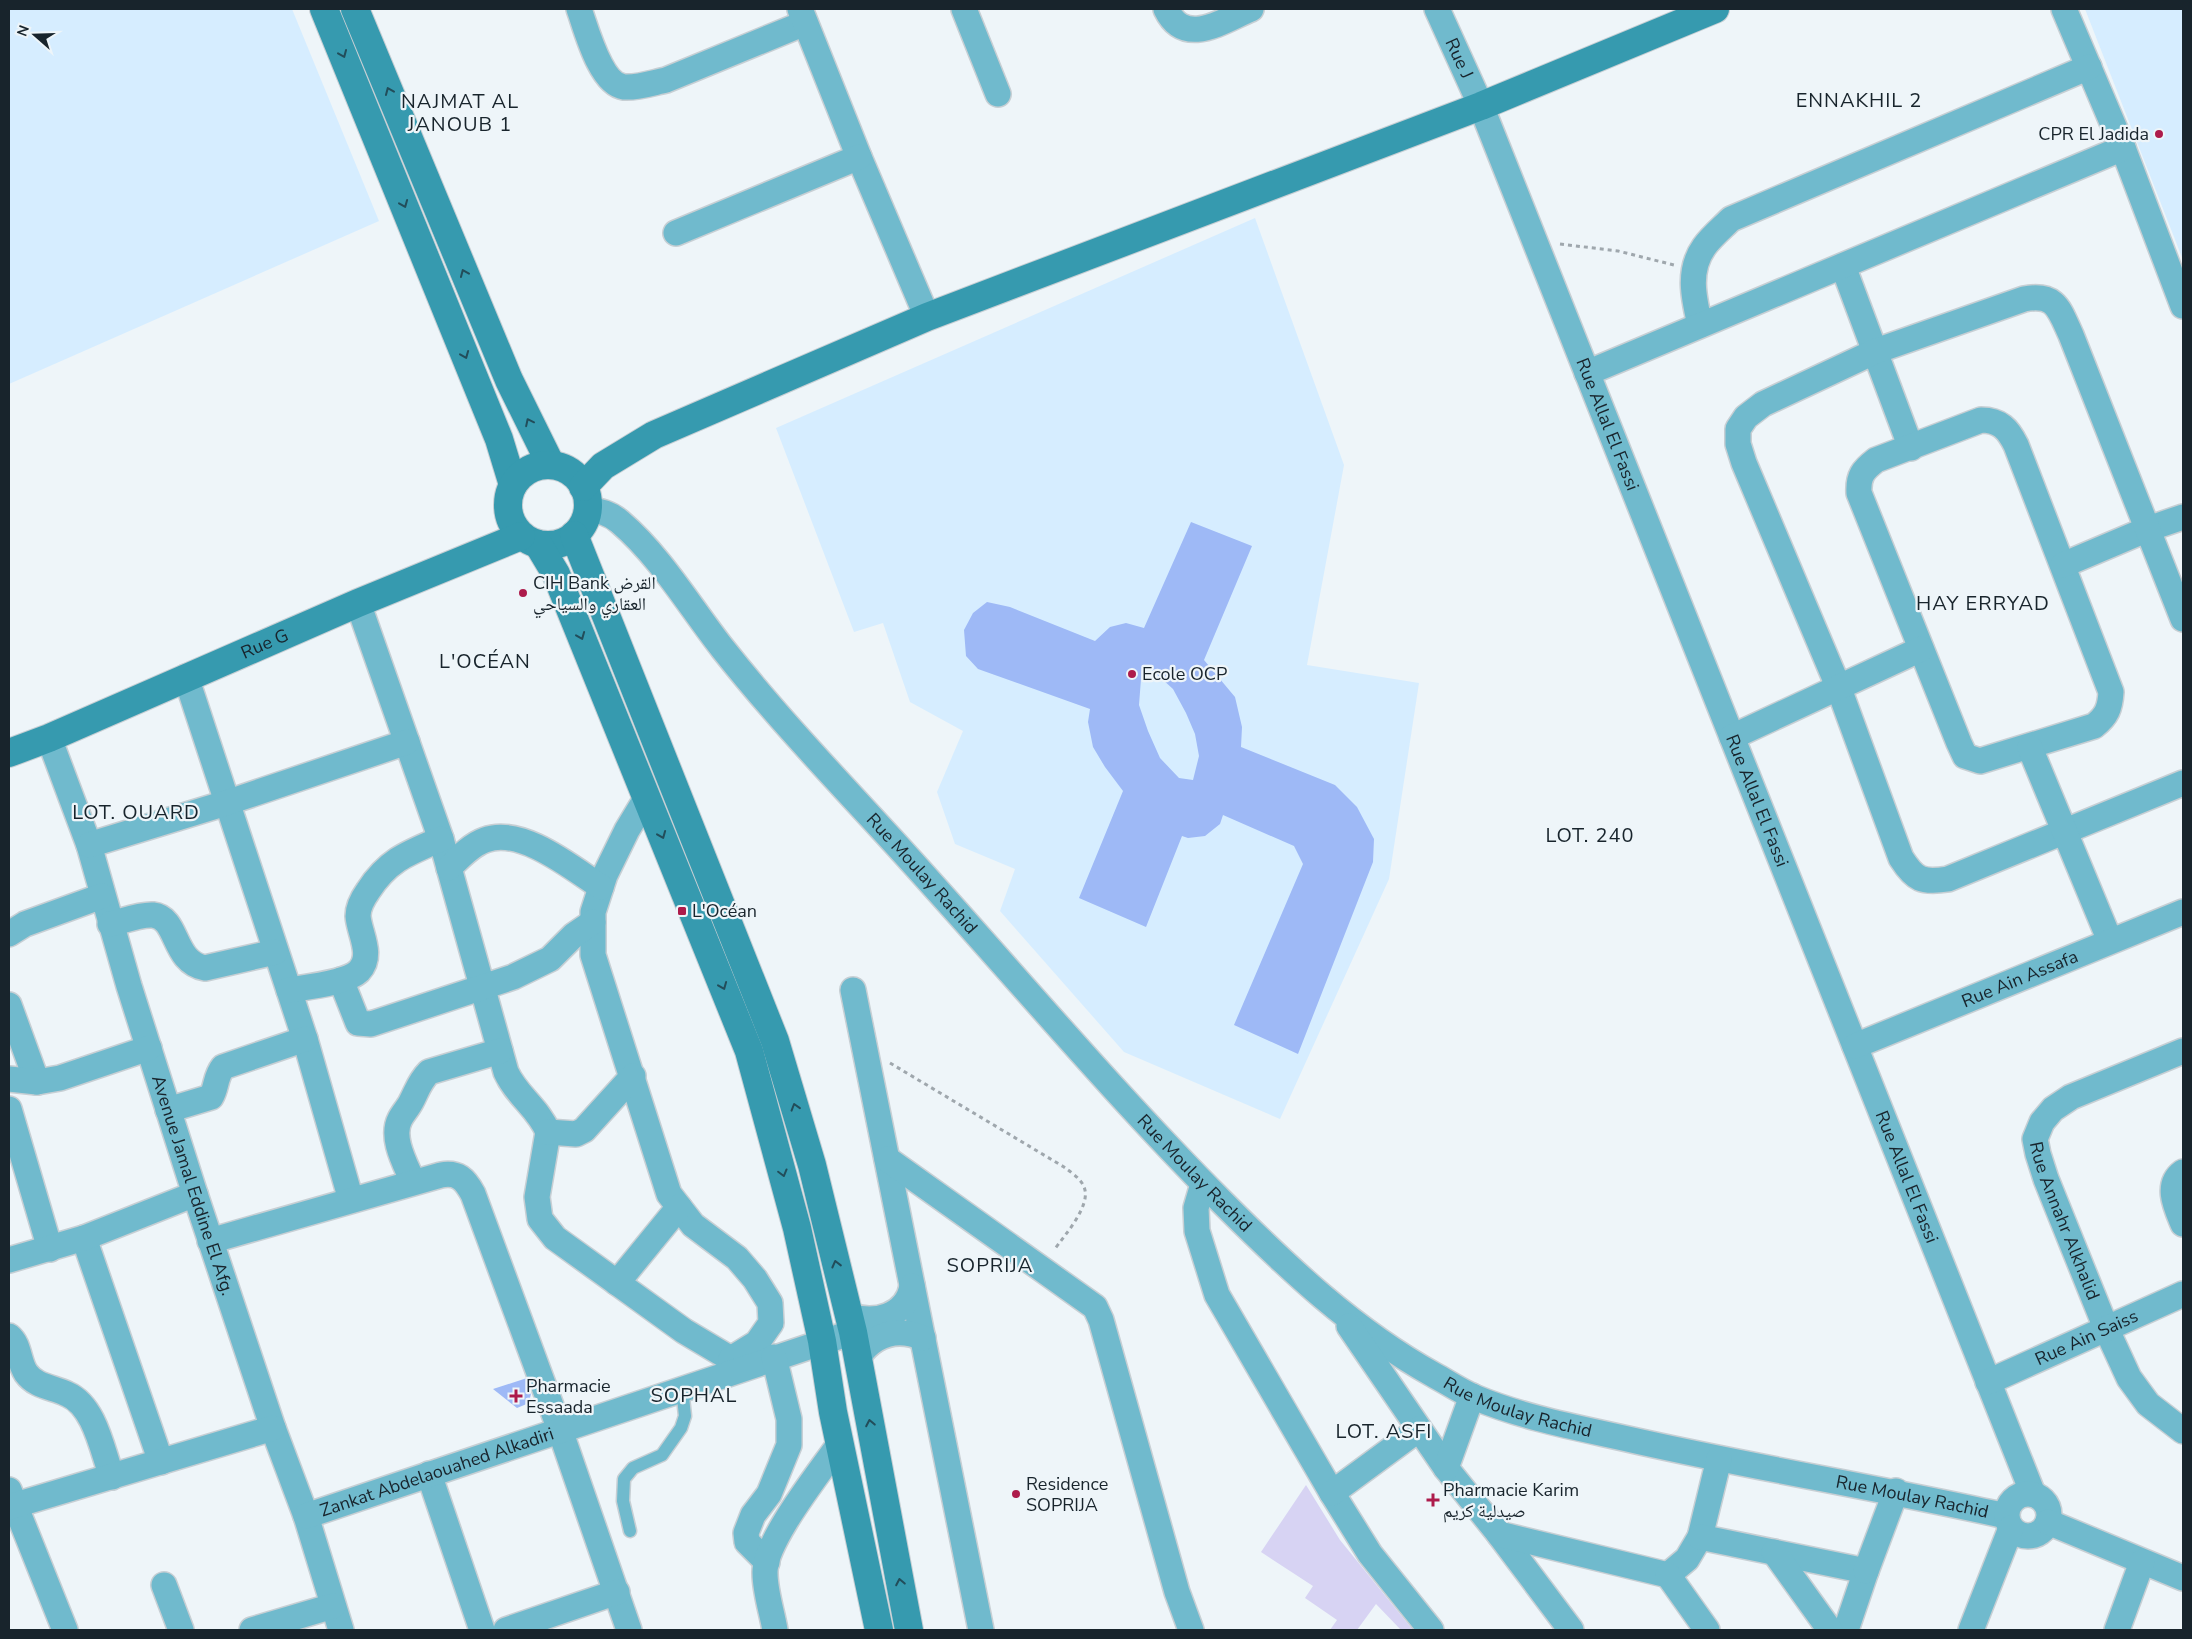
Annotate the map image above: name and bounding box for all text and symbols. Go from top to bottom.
north arrow [10,10,60,60]
text: N [13,23,34,39]
street label: Rue J [1440,34,1479,82]
one-way arrow [337,49,347,58]
one-way arrow [384,87,395,96]
district label: ENNAKHIL 2 [1796,87,1922,114]
district label: NAJMAT AL JANOUB 1 [401,88,519,138]
place label: CPR El Jadida [2038,122,2149,146]
marker: CPR El Jadida [2153,128,2165,140]
one-way arrow [398,199,409,208]
one-way arrow [460,269,471,278]
one-way arrow [458,350,469,359]
street label: Rue Allal El Fassi [1570,354,1645,494]
one-way arrow [525,418,535,427]
place label: CIH Bank القرض العقاري والسياحي [533,571,656,619]
marker: CIH Bank القرض العقاري والسياحي [517,587,529,599]
district label: HAY ERRYAD [1916,590,2050,617]
street label: Rue G [237,623,292,665]
one-way arrow [575,631,586,640]
district label: L'OCÉAN [439,648,531,675]
place label: Ecole OCP [1142,662,1227,686]
marker: Ecole OCP [1126,668,1138,680]
street label: Rue Allal El Fassi [1720,731,1794,870]
district label: LOT. OUARD [72,799,200,826]
street label: Rue Moulay Rachid [861,808,983,939]
district label: LOT. 240 [1545,822,1635,849]
one-way arrow [656,830,666,839]
place label: L'Océan [692,899,757,923]
marker: L'Océan [676,905,688,917]
street label: Rue Ain Assafa [1958,944,2082,1013]
one-way arrow [717,981,727,989]
street label: Avenue Jamal Eddine El Afg. [146,1072,240,1298]
one-way arrow [790,1103,800,1111]
street label: Rue Allal El Fassi [1870,1107,1944,1247]
street label: Rue Moulay Rachid [1132,1109,1257,1237]
street label: Rue Annahr Alkhalid [2024,1139,2105,1303]
one-way arrow [777,1169,788,1178]
district label: SOPRIJA [947,1252,1033,1279]
one-way arrow [831,1260,842,1269]
street label: Rue Ain Saiss [2031,1304,2142,1371]
street label: Rue Moulay Rachid [1439,1371,1594,1443]
place label: Pharmacie Essaada [526,1374,611,1419]
district label: SOPHAL [651,1382,737,1409]
marker: Pharmacie Essaada [510,1390,522,1402]
one-way arrow [866,1418,876,1427]
district label: LOT. ASFI [1336,1418,1432,1445]
street label: Zankat Abdelaouahed Alkadiri [317,1422,557,1522]
street label: Rue Moulay Rachid [1834,1470,1991,1524]
place label: Residence SOPRIJA [1026,1472,1108,1517]
place label: Pharmacie Karim صيدلية كريم [1443,1478,1579,1523]
marker: Residence SOPRIJA [1010,1488,1022,1500]
marker: Pharmacie Karim صيدلية كريم [1427,1494,1439,1506]
one-way arrow [896,1578,906,1587]

